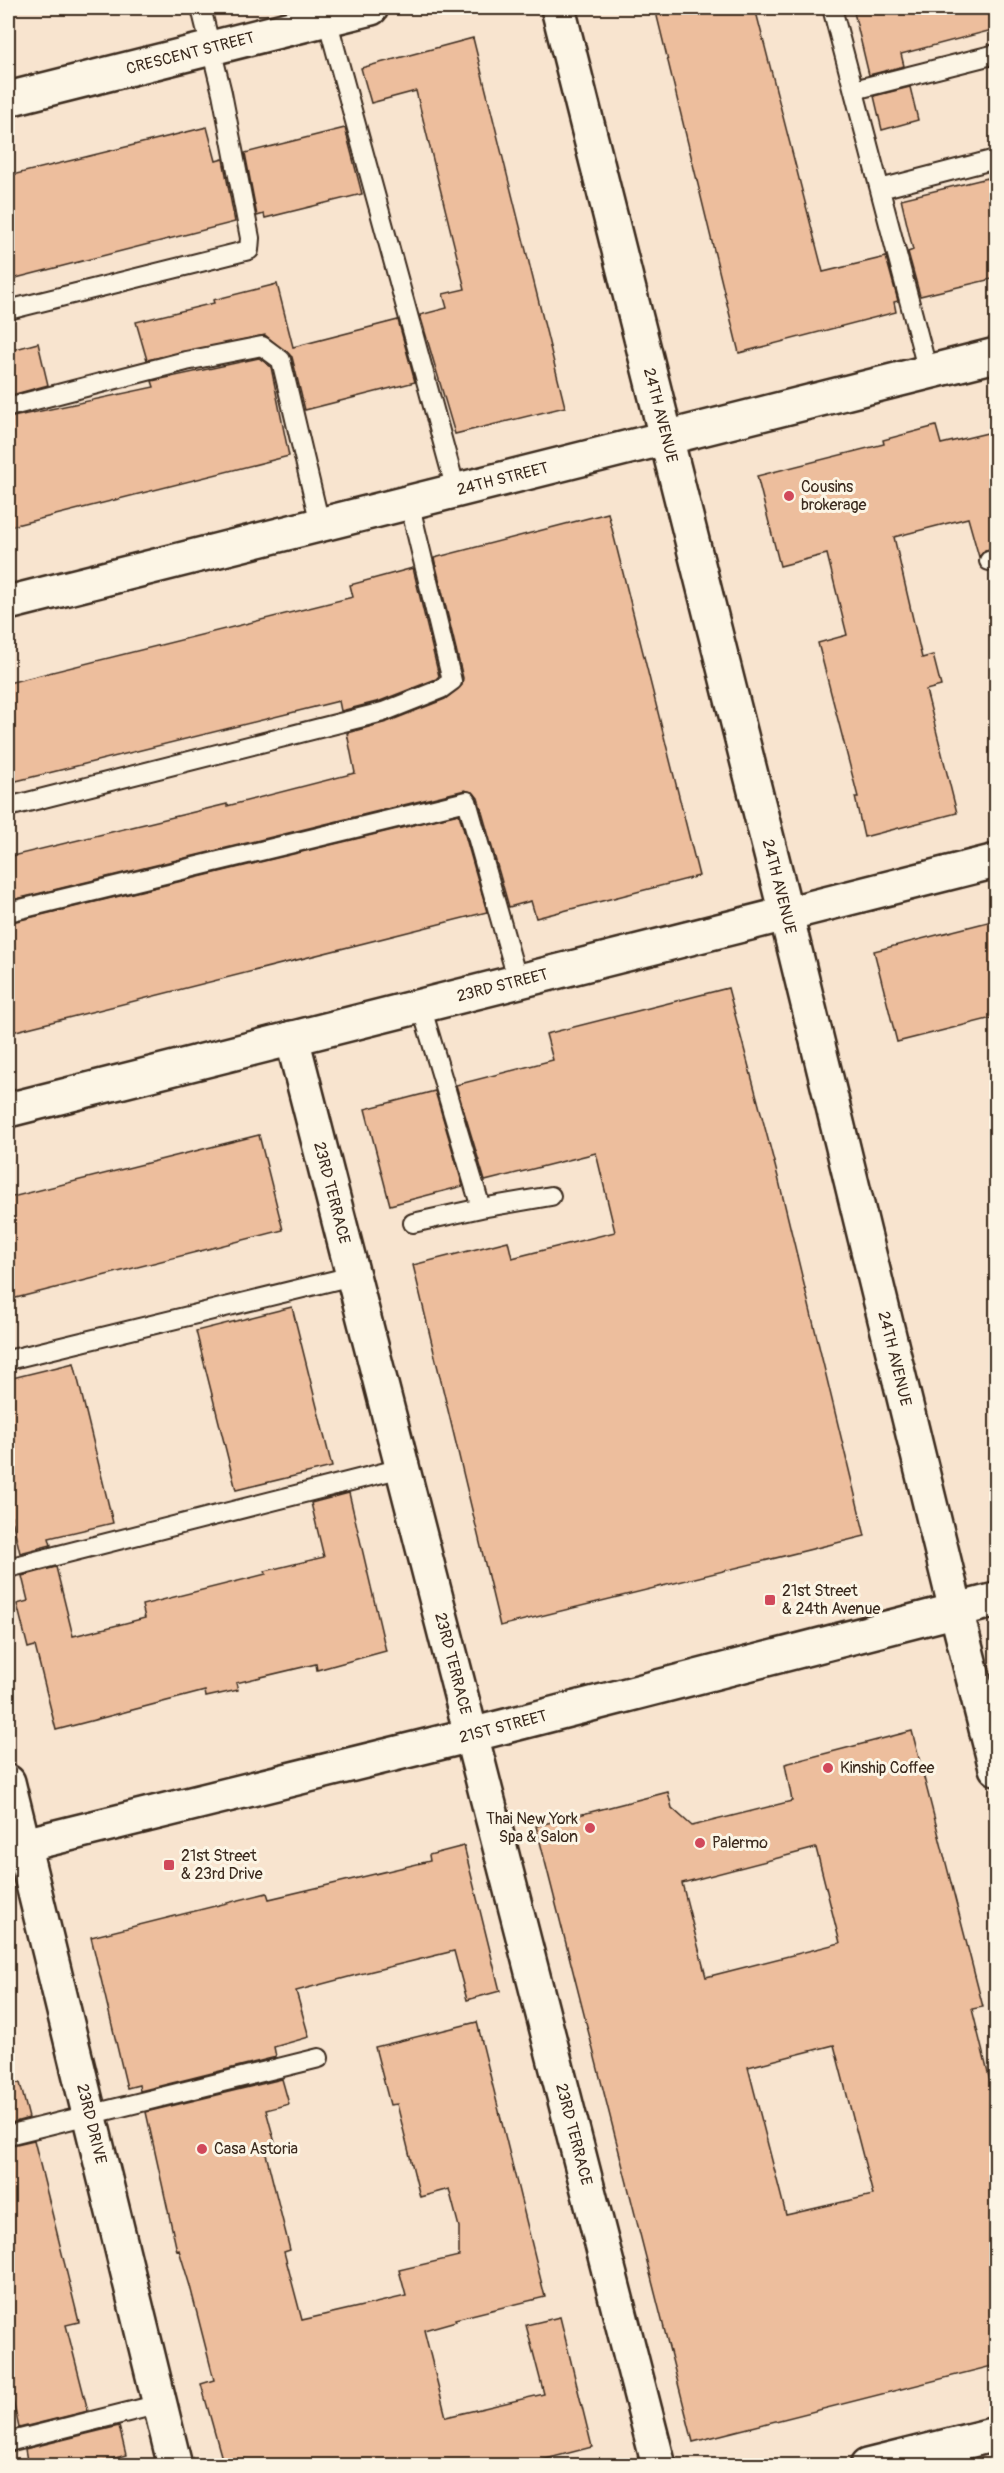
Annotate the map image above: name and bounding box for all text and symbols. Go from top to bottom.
street label: CRESCENT STREET [124,28,257,79]
street label: 24TH AVENUE [639,366,682,465]
street label: 24TH STREET [455,458,551,500]
place label: Cousins brokerage [801,477,867,515]
marker: Cousins brokerage [782,489,796,503]
street label: 24TH AVENUE [758,837,801,936]
street label: 23RD STREET [455,964,550,1006]
street label: 23RD TERRACE [309,1140,355,1246]
street label: 24TH AVENUE [873,1309,916,1408]
place label: 21st Street & 24th Avenue [782,1581,880,1619]
marker: 21st Street & 24th Avenue [763,1593,777,1607]
street label: 23RD TERRACE [430,1611,475,1717]
street label: 21ST STREET [457,1706,549,1748]
place label: Kinship Coffee [840,1758,935,1778]
marker: Kinship Coffee [821,1761,835,1775]
place label: Thai New York Spa & Salon [486,1809,578,1847]
marker: Thai New York Spa & Salon [583,1821,597,1835]
place label: Palermo [712,1833,768,1853]
marker: Palermo [693,1836,707,1850]
place label: 21st Street & 23rd Drive [181,1846,263,1884]
marker: 21st Street & 23rd Drive [162,1858,176,1872]
street label: 23RD TERRACE [551,2081,596,2187]
street label: 23RD DRIVE [72,2082,111,2166]
place label: Casa Astoria [214,2139,298,2159]
marker: Casa Astoria [195,2142,209,2156]

